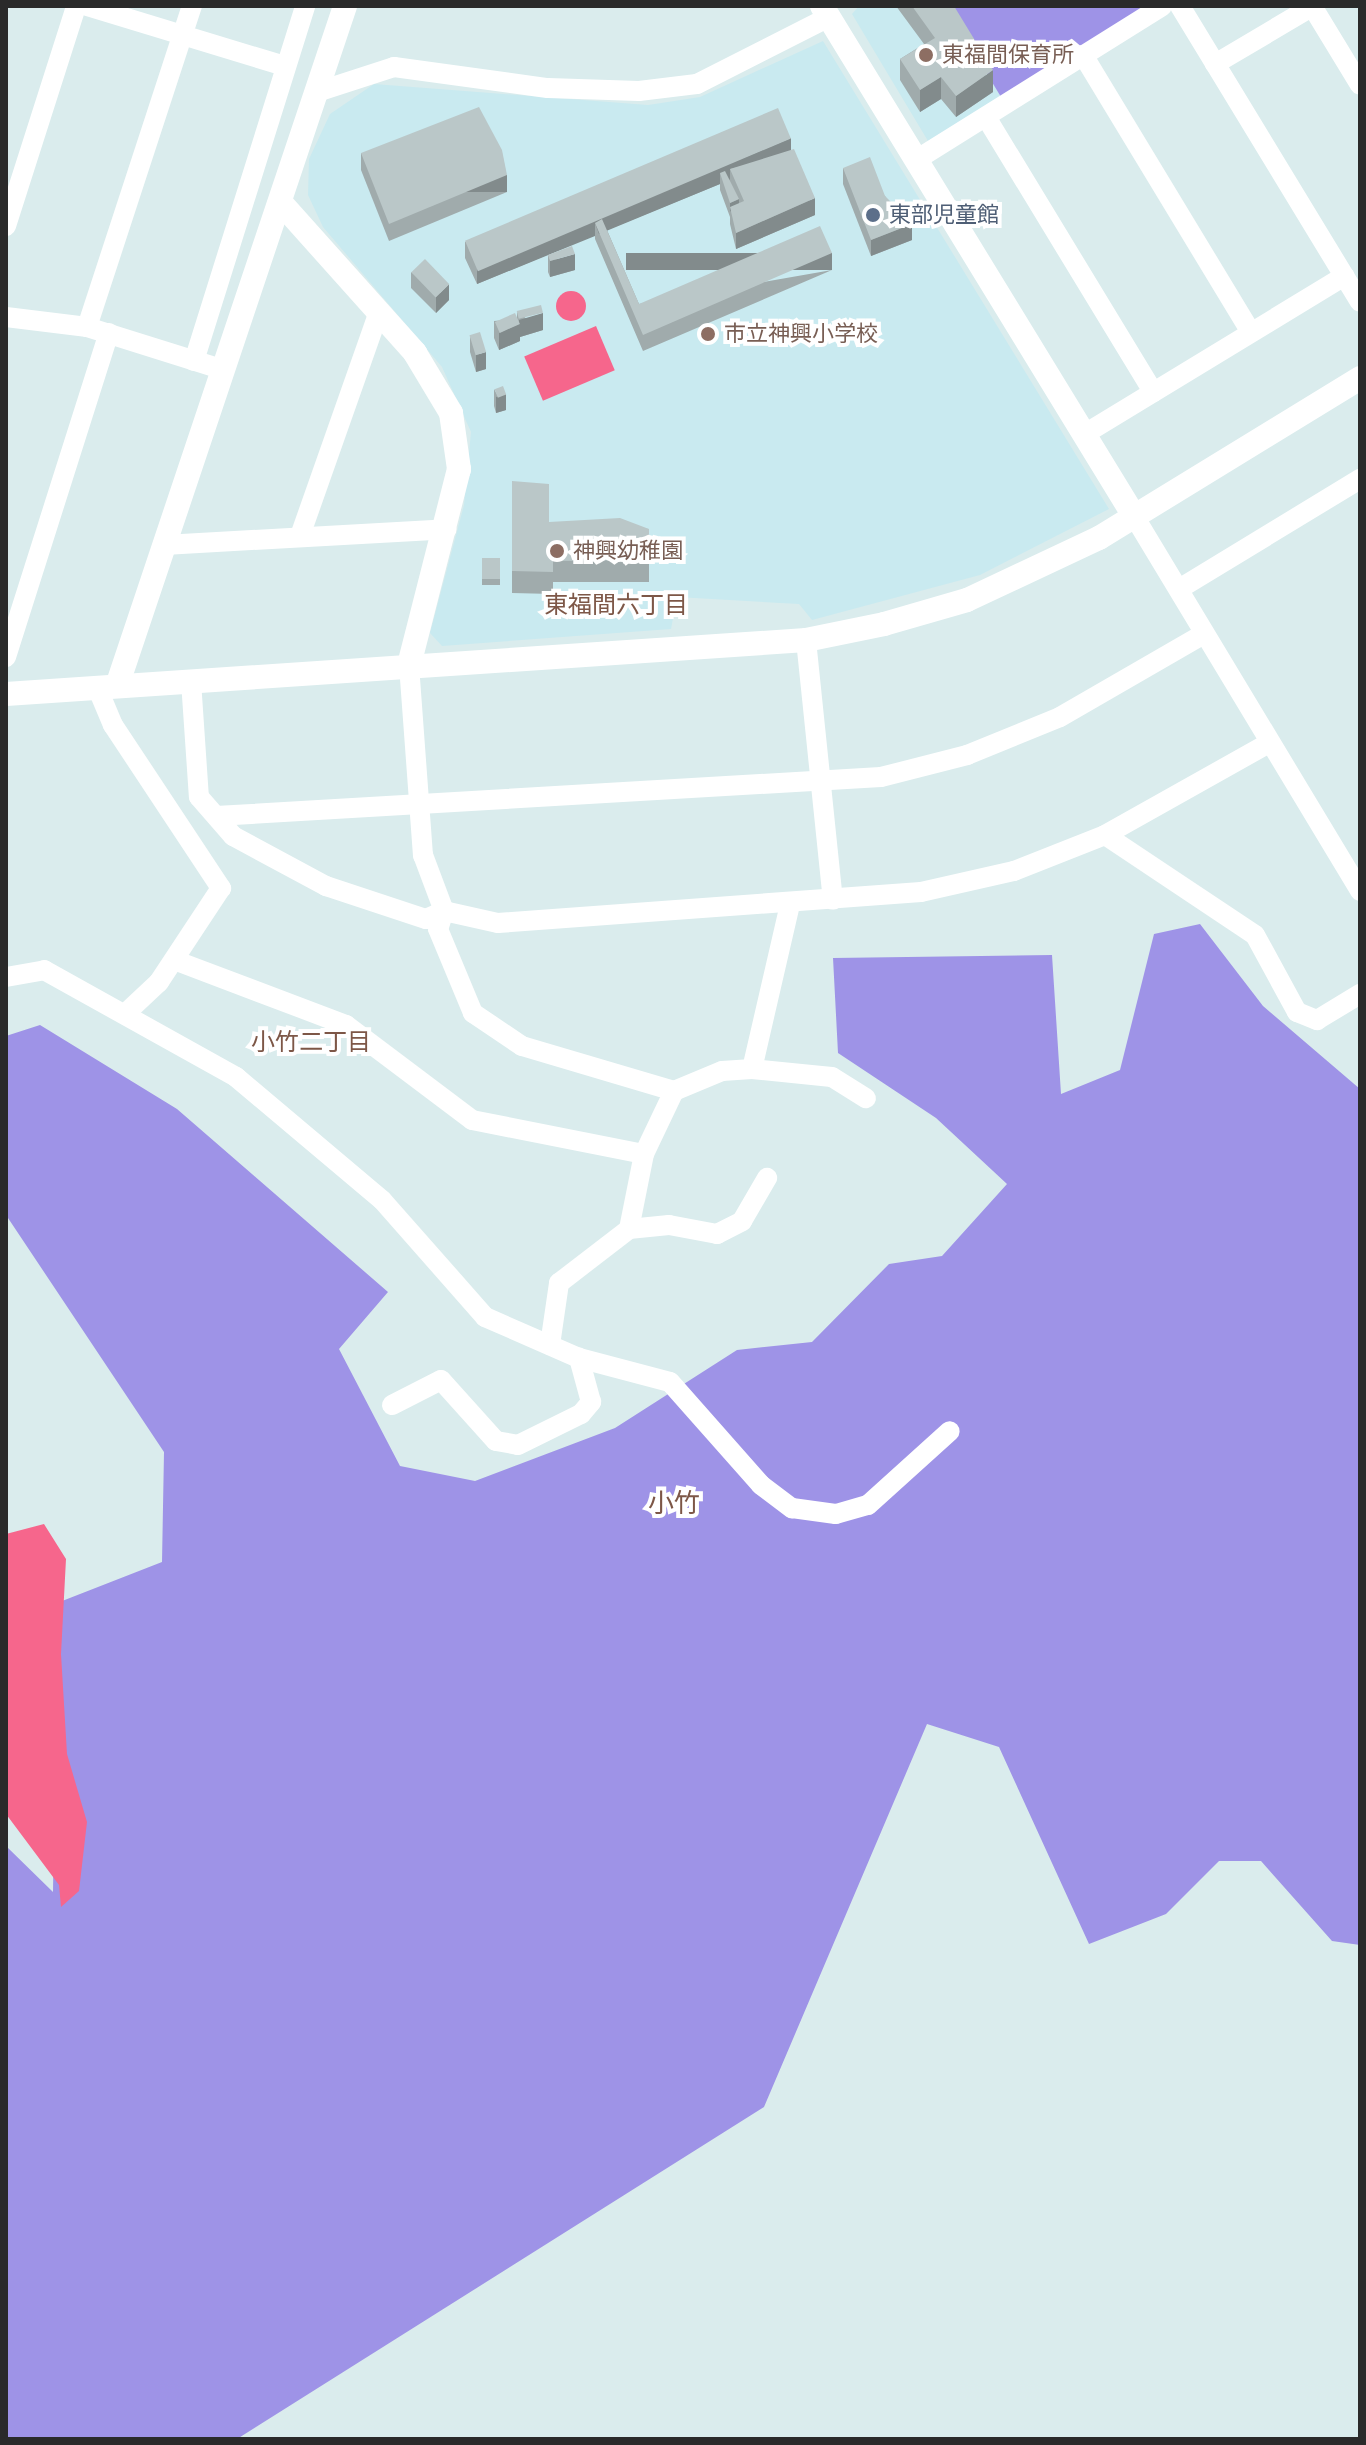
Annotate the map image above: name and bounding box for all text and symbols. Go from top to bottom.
place label: 東福間保育所 [942,42,1074,68]
marker: 東福間保育所 [917,46,935,64]
place label: 東部児童館 [889,202,999,228]
marker: 東部児童館 [864,206,882,224]
place label: 市立神興小学校 [724,321,878,347]
marker: 市立神興小学校 [699,325,717,343]
place label: 神興幼稚園 [573,538,683,564]
marker: 神興幼稚園 [548,542,566,560]
district label: 東福間六丁目 [544,591,688,619]
district label: 小竹二丁目 [251,1028,371,1056]
district label: 小竹 [648,1488,700,1520]

